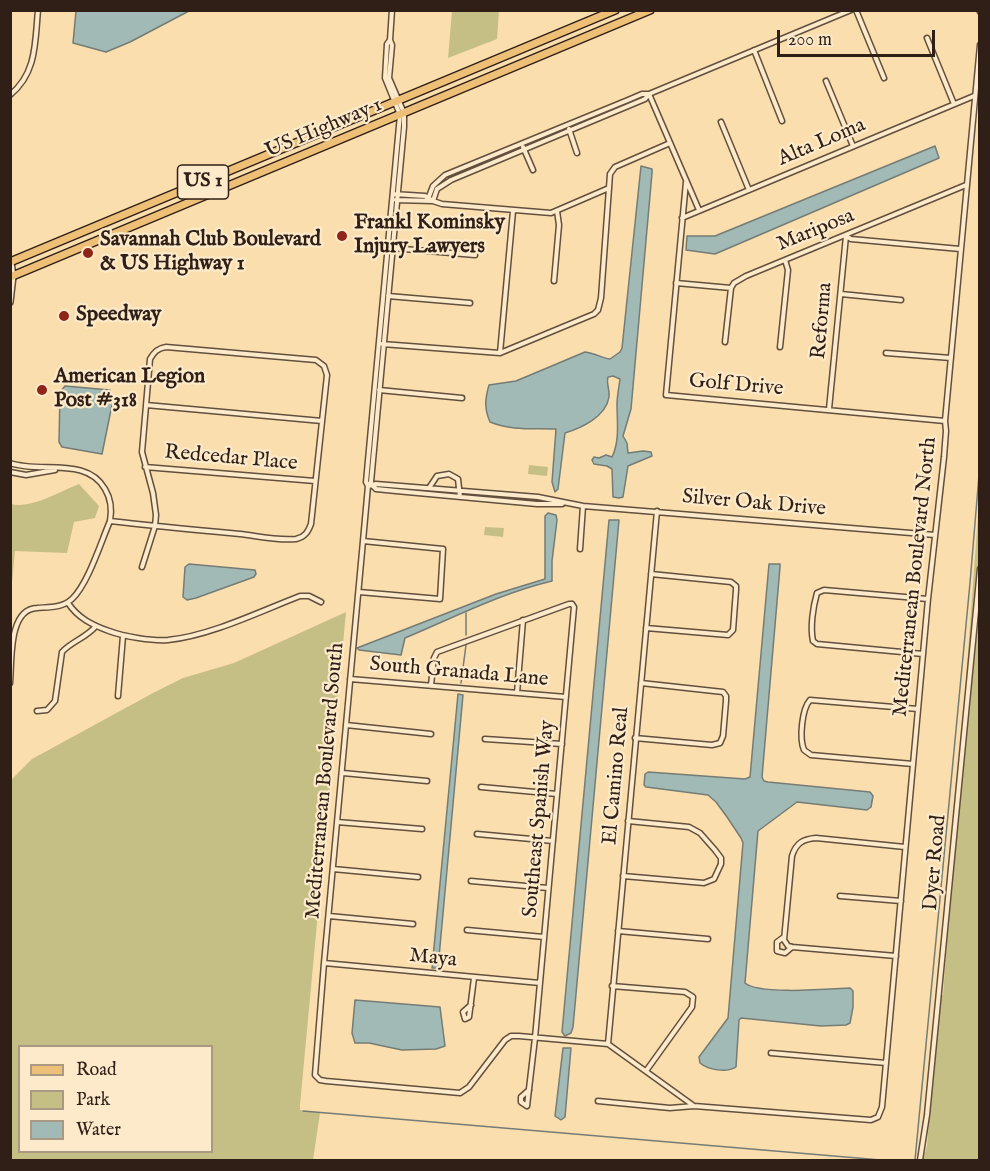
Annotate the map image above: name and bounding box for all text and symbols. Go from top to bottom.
scale bar [780,18,938,56]
text: 200 m [788,29,832,52]
street label: US Highway 1 [262,93,386,165]
street label: Alta Loma [774,113,870,173]
road number: US 1 [178,165,228,199]
street label: Mariposa [774,204,858,258]
place label: Frankl Kominsky Injury Lawyers [354,211,505,261]
place label: Savannah Club Boulevard & US Highway 1 [100,228,321,278]
marker: Frankl Kominsky Injury Lawyers [335,229,349,243]
marker: Savannah Club Boulevard & US Highway 1 [81,246,95,260]
street label: Reforma [807,281,839,361]
place label: Speedway [76,303,161,329]
marker: Speedway [57,309,71,323]
place label: American Legion Post #318 [54,365,205,415]
street label: Golf Drive [688,369,784,403]
marker: American Legion Post #318 [35,383,49,397]
street label: Mediterranean Boulevard North [889,436,943,718]
street label: Redcedar Place [163,441,299,477]
street label: Silver Oak Drive [681,485,827,523]
street label: Mediterranean Boulevard South [301,642,351,920]
street label: South Granada Lane [369,653,549,693]
street label: El Camino Real [598,706,636,846]
street label: Southeast Spanish Way [519,719,561,919]
street label: Dyer Road [919,814,953,912]
street label: Maya [408,944,458,974]
legend [18,1045,213,1153]
text: Road [76,1059,117,1082]
text: Park [76,1089,110,1112]
text: Water [76,1119,121,1142]

